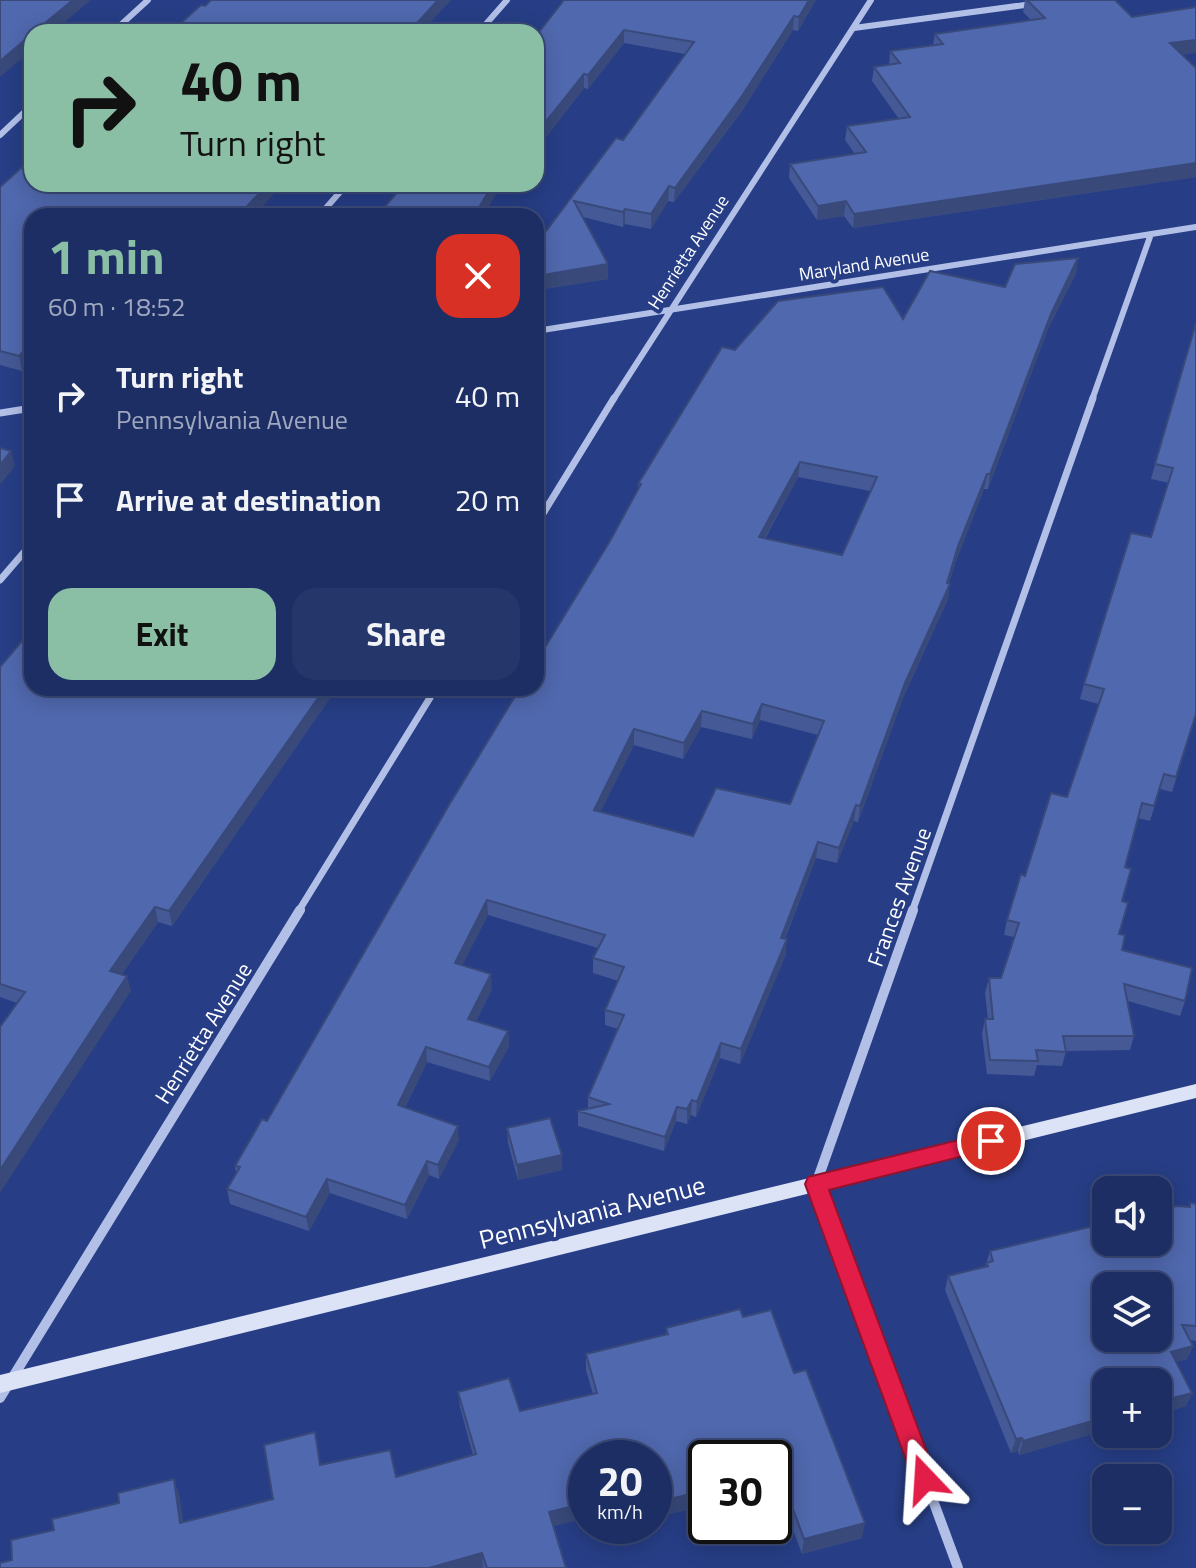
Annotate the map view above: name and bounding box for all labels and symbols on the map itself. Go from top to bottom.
street label: Henrietta Avenue [641,189,735,315]
street label: Maryland Avenue [797,240,931,288]
street label: Frances Avenue [858,823,940,971]
street label: Henrietta Avenue [146,956,260,1110]
pin [957,1107,1025,1175]
street label: Pennsylvania Avenue [475,1165,709,1259]
position arrow [883,1437,967,1521]
speed limit sign: 30 [688,1440,792,1544]

